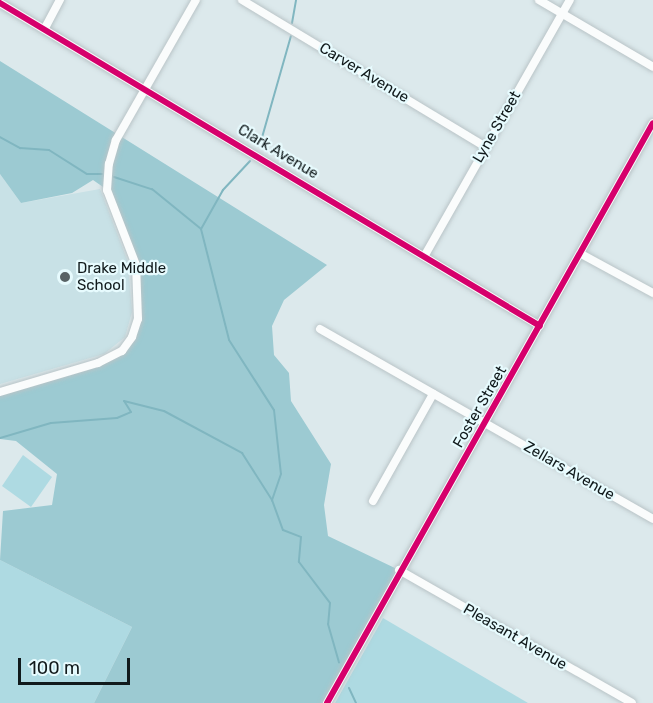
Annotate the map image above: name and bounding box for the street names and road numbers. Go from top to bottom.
street label: Carver Avenue [316,39,412,107]
street label: Lyne Street [469,88,525,166]
street label: Clark Avenue [234,121,322,183]
street label: Foster Street [449,363,511,451]
street label: Zellars Avenue [520,438,618,504]
street label: Pleasant Avenue [460,600,570,674]

